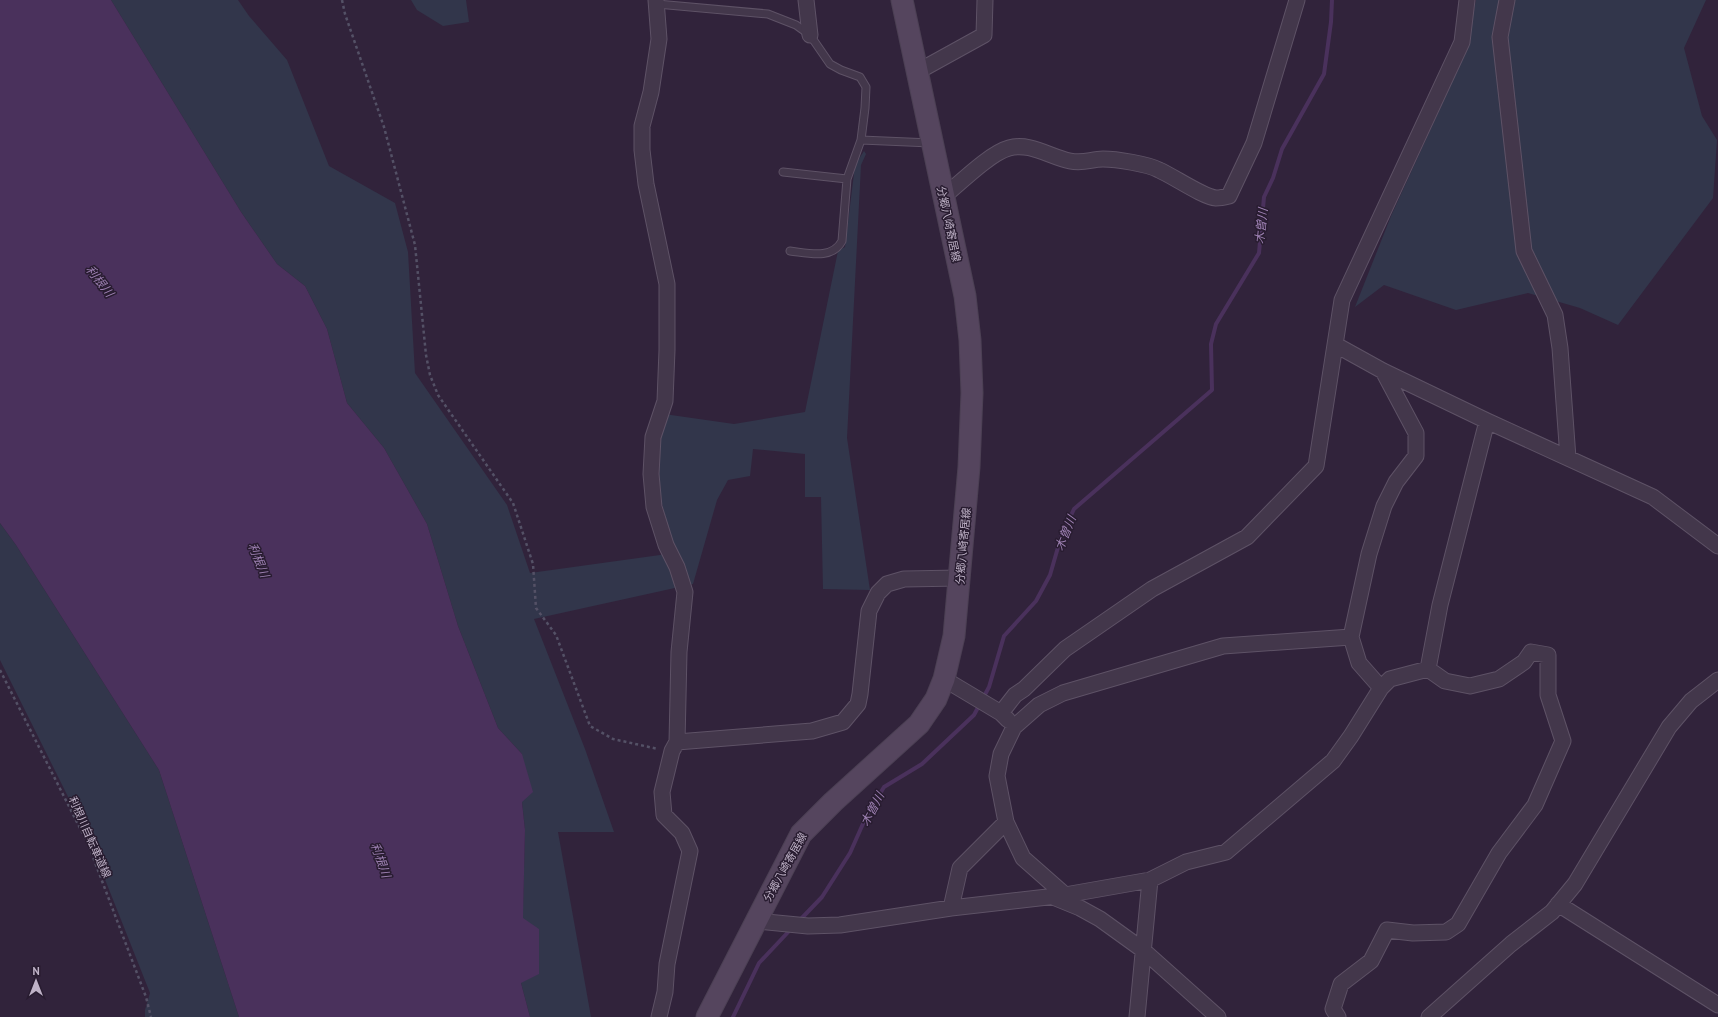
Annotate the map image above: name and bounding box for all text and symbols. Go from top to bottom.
street label: 分郷八崎寄居線 [934,185,964,263]
water label: 木曽川 [1252,205,1271,245]
water label: 利根川 [83,262,118,301]
street label: 分郷八崎寄居線 [953,507,973,585]
water label: 木曽川 [1051,512,1079,553]
water label: 利根川 [245,540,273,581]
water label: 木曽川 [857,788,888,828]
street label: 利根川自転車道線 [66,794,114,880]
street label: 分郷八崎寄居線 [760,830,810,904]
water label: 利根川 [368,841,395,881]
north arrow [16,961,56,1001]
text: N [32,964,40,978]

